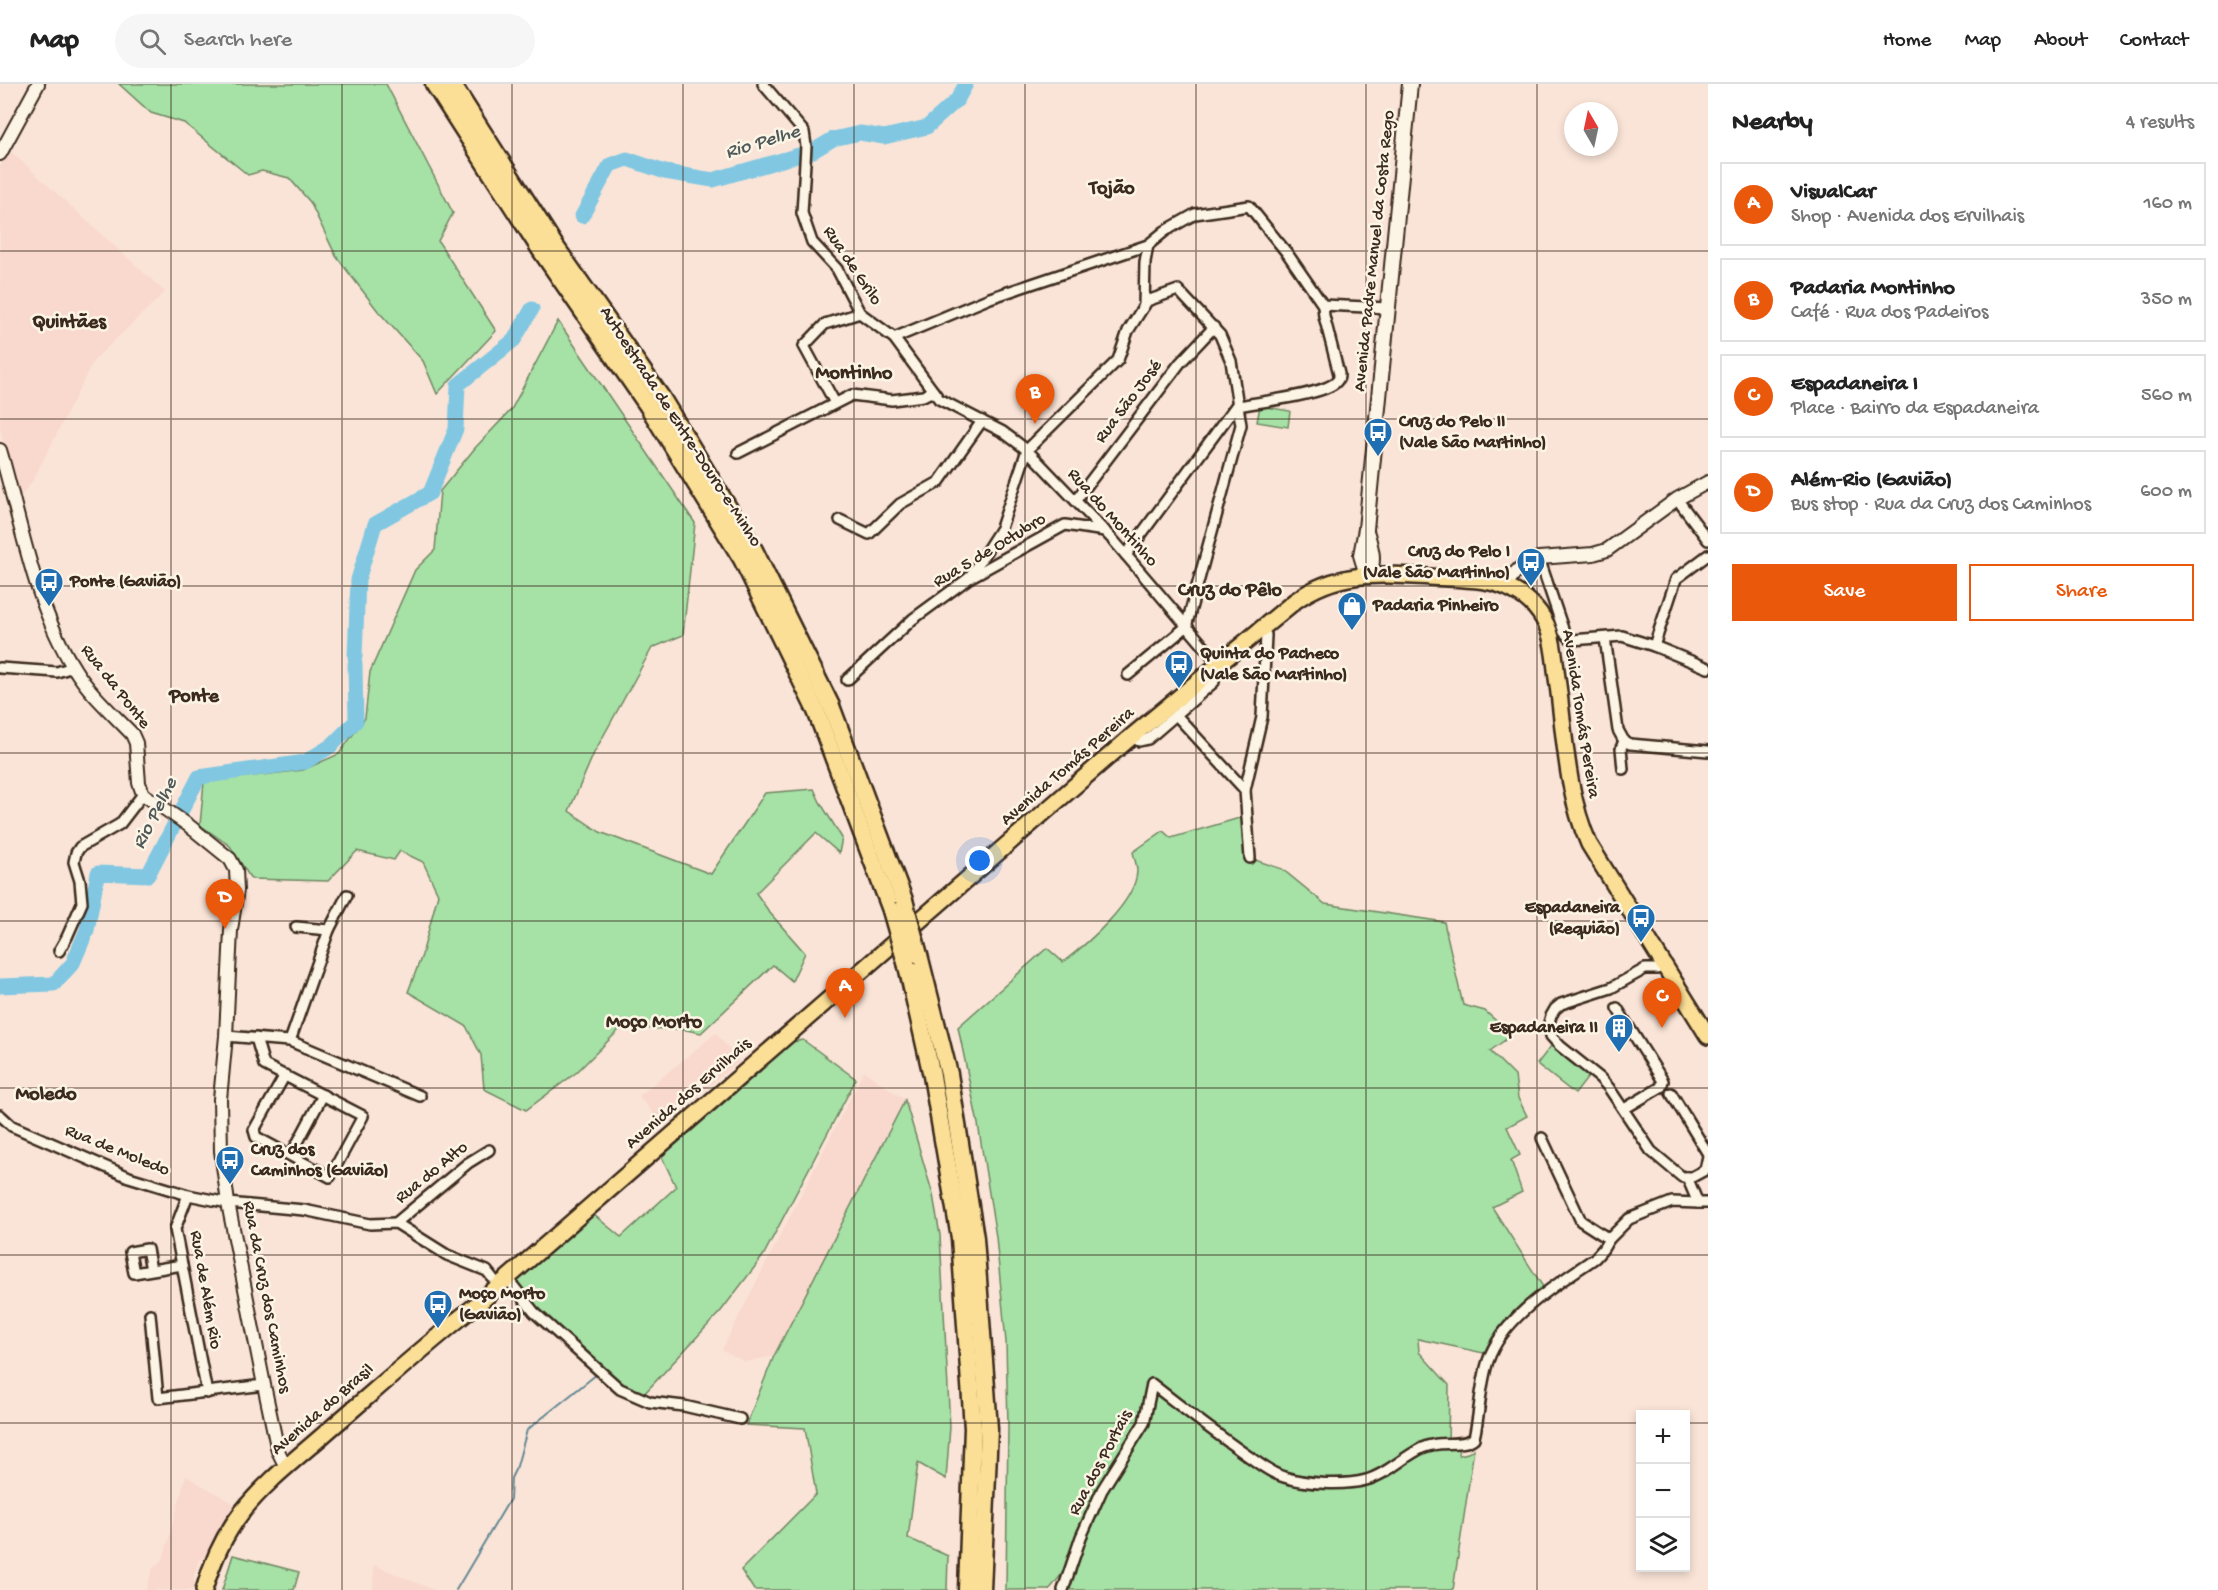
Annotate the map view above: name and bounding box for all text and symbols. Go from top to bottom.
search box [115,14,535,68]
text: Map [30,25,79,58]
icon: search [136,25,169,58]
text: Search here [184,28,292,54]
text: Home [1883,29,1931,54]
text: Map [1964,29,2001,54]
text: About [2034,29,2087,54]
text: Contact [2120,29,2188,54]
north arrow [1564,102,1618,156]
text: Nearby [1732,108,1813,139]
street label: Avenida Padre Manuel da Costa Rego [1350,109,1400,393]
text: 4 results [2126,112,2194,135]
water label: Rio Pelhe [723,121,804,165]
district label: Tojão [1087,178,1135,201]
text: VisualCar [1791,180,1875,206]
text: A [1748,193,1759,216]
text: 160 m [2143,193,2192,216]
text: Shop · Avenida dos Ervilhais [1791,206,2024,229]
street label: Rua de Grilo [818,222,886,310]
text: Padaria Montinho [1791,276,1955,302]
text: B [1748,289,1759,312]
text: 350 m [2141,289,2192,312]
text: Café · Rua dos Padeiros [1791,302,1988,325]
street label: Autoestrada de Entre-Douro-e-Minho [594,303,766,551]
district label: Quintães [32,312,107,335]
street label: Rua São José [1091,356,1168,448]
district label: Montinho [816,363,893,386]
text: Espadaneira I [1791,372,1918,398]
pin: B [1016,374,1054,424]
text: C [1748,385,1759,408]
text: 560 m [2141,385,2192,408]
text: Place · Bairro da Espadaneira [1791,398,2039,421]
place label: Cruz do Pelo II (Vale São Martinho) [1398,412,1546,454]
bus stop icon: Cruz do Pelo II (Vale São Martinho) [1362,416,1394,458]
street label: Rua do Montinho [1062,464,1162,572]
text: Além-Rio (Gavião) [1791,468,1952,494]
text: D [1747,481,1760,504]
text: 600 m [2140,481,2192,504]
text: Bus stop · Rua da Cruz dos Caminhos [1791,494,2091,517]
street label: Rua 5 de Octubro [930,509,1050,593]
place label: Cruz do Pelo I (Vale São Martinho) [1363,542,1510,584]
bus stop icon: Cruz do Pelo I (Vale São Martinho) [1515,546,1547,588]
button: Save [1732,564,1957,621]
button: Share [1969,564,2194,621]
bus stop icon: Ponte (Gavião) [33,566,65,608]
place label: Ponte (Gavião) [69,572,181,593]
district label: Cruz do Pêlo [1177,580,1283,603]
shop icon: Padaria Pinheiro [1336,590,1368,632]
place label: Padaria Pinheiro [1372,596,1500,617]
street label: Avenida Tomás Pereira [1556,628,1604,801]
street label: Rua da Ponte [76,641,155,734]
place label: Quinta do Pacheco (Vale São Martinho) [1200,644,1347,686]
bus stop icon: Quinta do Pacheco (Vale São Martinho) [1163,648,1195,690]
district label: Ponte [168,686,219,709]
street label: Avenida Tomás Pereira [997,703,1140,831]
water label: Rio Pelhe [128,774,184,853]
your location [965,846,994,875]
pin: D [206,880,244,929]
place label: Espadaneira (Requião) [1525,898,1621,940]
bus stop icon: Espadaneira (Requião) [1625,902,1657,944]
pin: A [826,968,864,1018]
pin: C [1642,978,1682,1028]
district label: Moço Morto [606,1012,703,1035]
building icon: Espadaneira II [1603,1012,1635,1054]
place label: Espadaneira II [1490,1018,1598,1039]
street label: Avenida dos Ervilhais [622,1033,757,1154]
district label: Moledo [15,1084,77,1107]
street label: Rua de Moledo [62,1120,172,1182]
street label: Rua do Alto [391,1137,473,1209]
place label: Cruz dos Caminhos (Gavião) [250,1140,389,1182]
bus stop icon: Cruz dos Caminhos (Gavião) [214,1144,246,1186]
street label: Rua da Cruz dos Caminhos [237,1199,295,1396]
street label: Rua de Além Rio [184,1229,226,1351]
place label: Moço Morto (Gavião) [459,1284,546,1326]
bus stop icon: Moço Morto (Gavião) [422,1288,454,1330]
street label: Avenida do Brasil [267,1360,379,1460]
street label: Rua dos Portais [1064,1405,1138,1519]
map controls [1636,1410,1690,1572]
button: + [1636,1410,1690,1464]
button: − [1636,1464,1690,1518]
button: layers [1636,1518,1690,1572]

